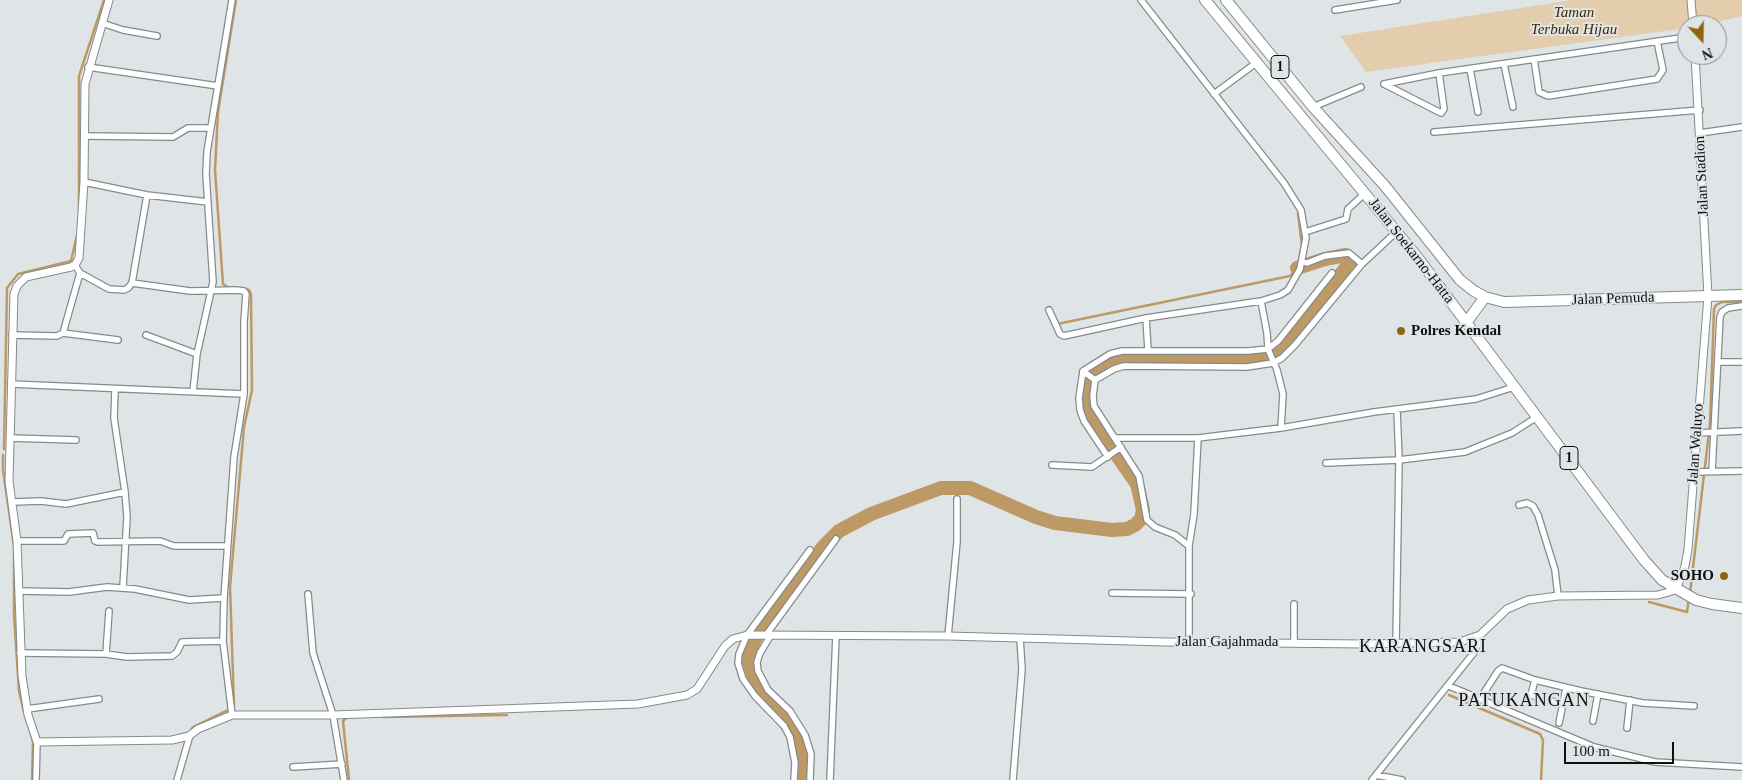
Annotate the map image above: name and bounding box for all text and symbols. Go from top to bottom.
park label: Taman Terbuka Hijau [1531,4,1617,39]
north arrow [1677,15,1727,65]
text: N [1700,45,1715,62]
road number: 1 [1271,56,1289,78]
street label: Jalan Stadion [1691,135,1713,217]
street label: Jalan Soekarno-Hatta [1364,195,1458,307]
street label: Jalan Pemuda [1571,289,1655,309]
place label: Polres Kendal [1411,322,1501,340]
marker: Polres Kendal [1395,325,1407,337]
street label: Jalan Waluyo [1684,403,1708,485]
road number: 1 [1560,446,1578,469]
place label: SOHO [1671,567,1714,585]
marker: SOHO [1718,570,1730,582]
street label: Jalan Gajahmada [1176,633,1278,651]
district label: KARANGSARI [1358,636,1488,658]
district label: PATUKANGAN [1457,690,1591,712]
scale bar [1567,732,1677,764]
text: 100 m [1572,743,1610,759]

